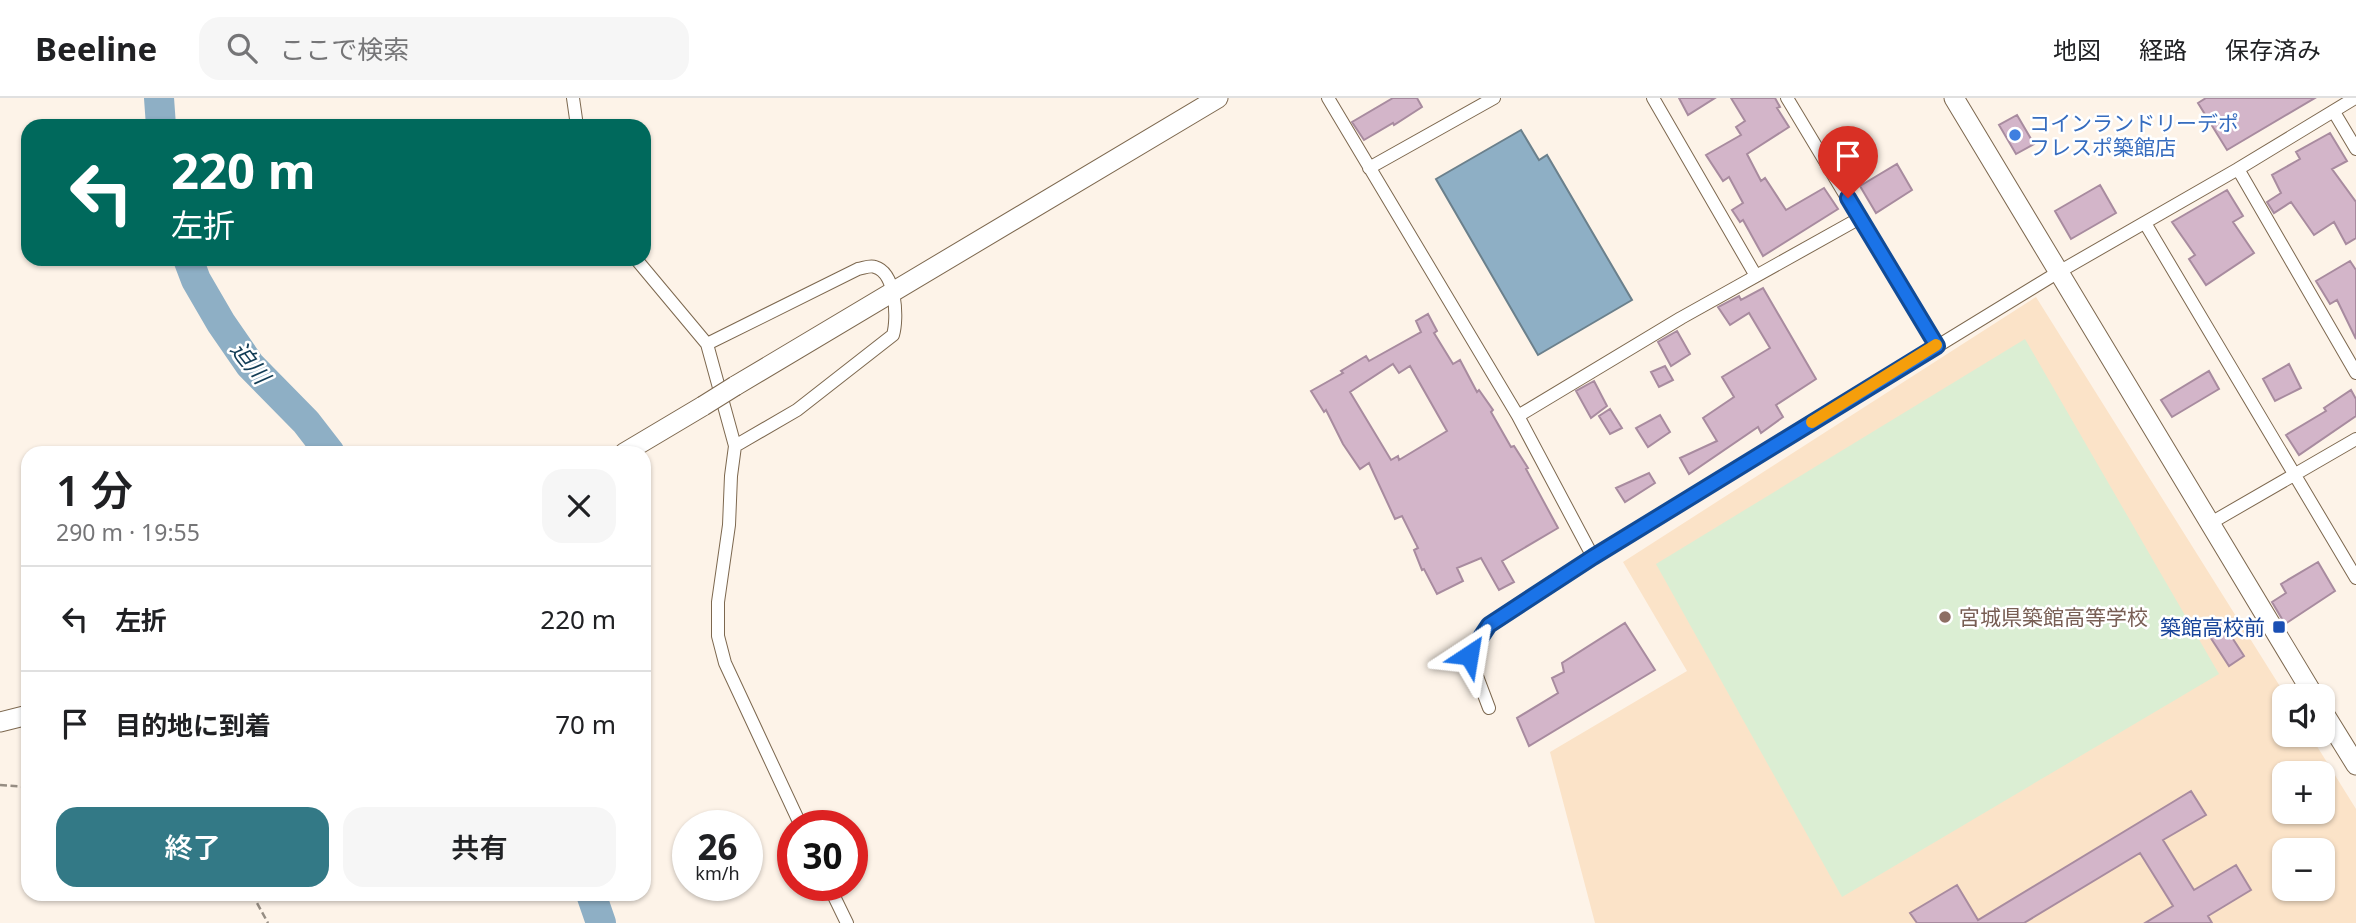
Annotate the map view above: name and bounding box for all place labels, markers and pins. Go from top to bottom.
place label: コインランドリーデポ フレスポ築館店 [2029,109,2239,161]
pin [1818,126,1878,198]
marker: コインランドリーデポ フレスポ築館店 [2007,127,2023,143]
place label: 宮城県築館高等学校 [1959,603,2148,631]
marker: 宮城県築館高等学校 [1937,609,1953,625]
place label: 築館高校前 [2160,613,2265,641]
marker: 築館高校前 [2271,619,2287,635]

